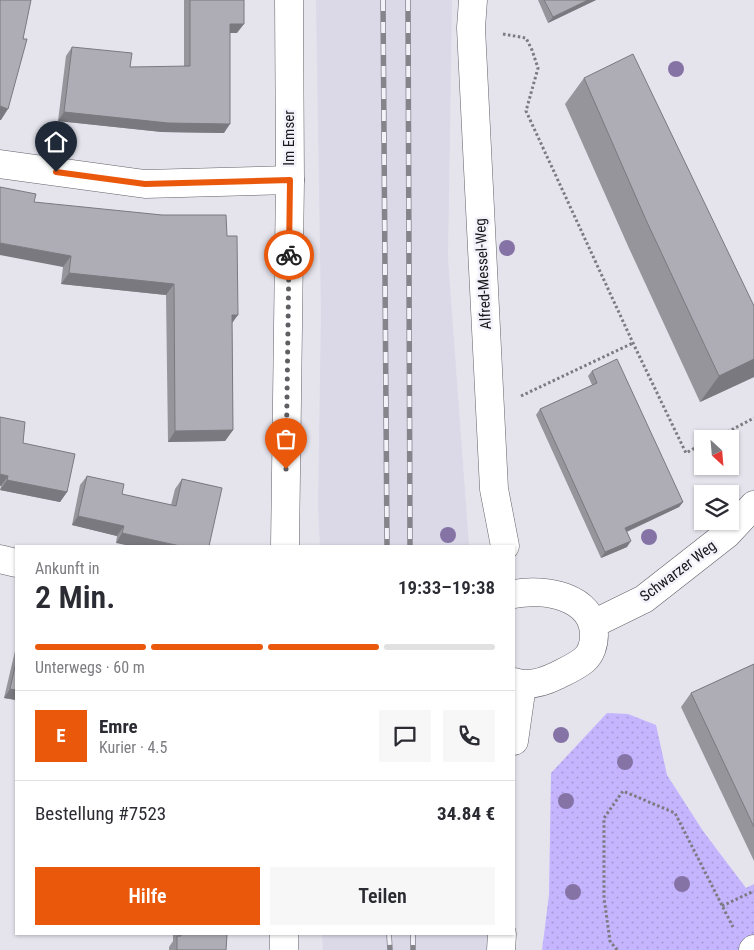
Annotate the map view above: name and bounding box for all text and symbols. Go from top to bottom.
street label: Im Emser [280,110,298,166]
pin [35,121,77,172]
icon: home [42,128,70,156]
street label: Alfred-Messel-Weg [471,218,495,330]
courier [264,230,314,280]
icon: bike [275,241,303,269]
pin [265,418,307,469]
icon: bag [272,425,300,453]
north arrow [694,430,739,475]
map controls [694,430,739,530]
button: layers [694,485,739,530]
street label: Schwarzer Weg [636,537,720,605]
text: Ankunft in [35,559,100,578]
text: 19:33–19:38 [398,576,495,599]
text: 2 Min. [35,578,115,616]
text: Unterwegs · 60 m [35,658,145,677]
button: chat [379,710,431,762]
button: phone [443,710,495,762]
text: Emre [99,715,138,738]
text: E [56,724,66,747]
text: Kurier · 4.5 [99,738,167,757]
text: Bestellung #7523 [35,802,166,825]
text: 34.84 € [437,802,495,825]
button: Hilfe [35,867,260,925]
button: Teilen [270,867,495,925]

